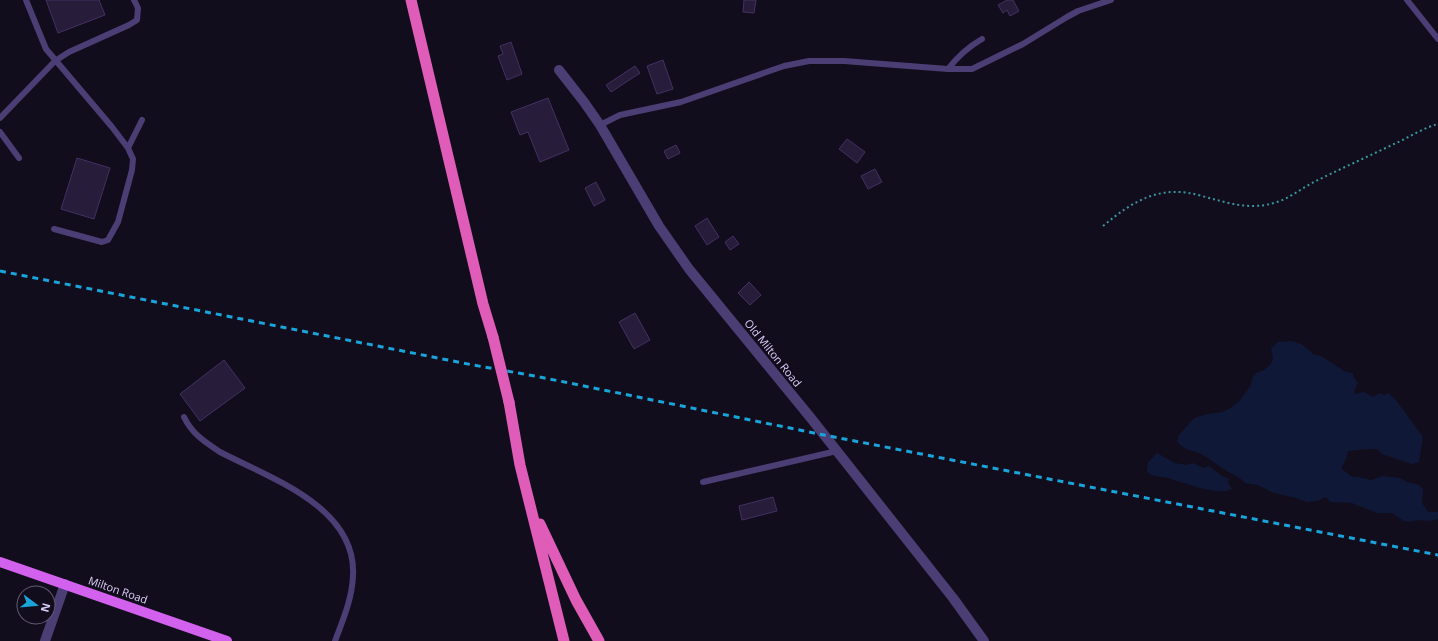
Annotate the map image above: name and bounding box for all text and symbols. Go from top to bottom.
street label: Old Milton Road [742,316,805,390]
street label: Milton Road [86,572,150,607]
north arrow [16,585,56,625]
text: N [38,602,55,614]

